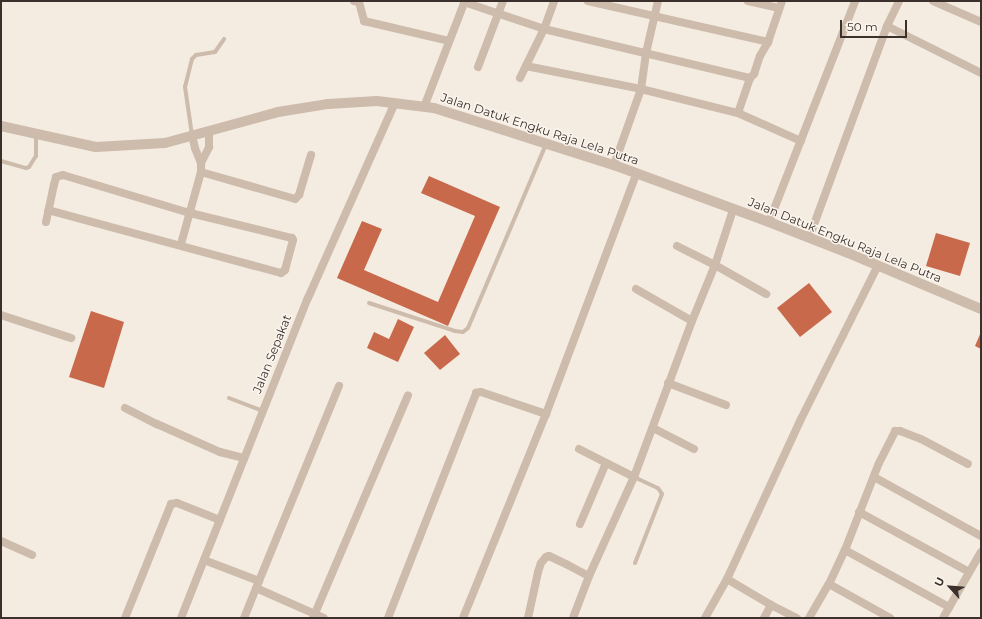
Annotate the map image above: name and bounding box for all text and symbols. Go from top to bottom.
scale bar [842,12,909,38]
text: 50 m [847,19,878,34]
street label: Jalan Datuk Engku Raja Lela Putra [439,90,641,168]
street label: Jalan Datuk Engku Raja Lela Putra [746,194,944,286]
street label: Jalan Sepakat [250,313,294,395]
north arrow [930,567,970,607]
text: U [931,575,947,589]

